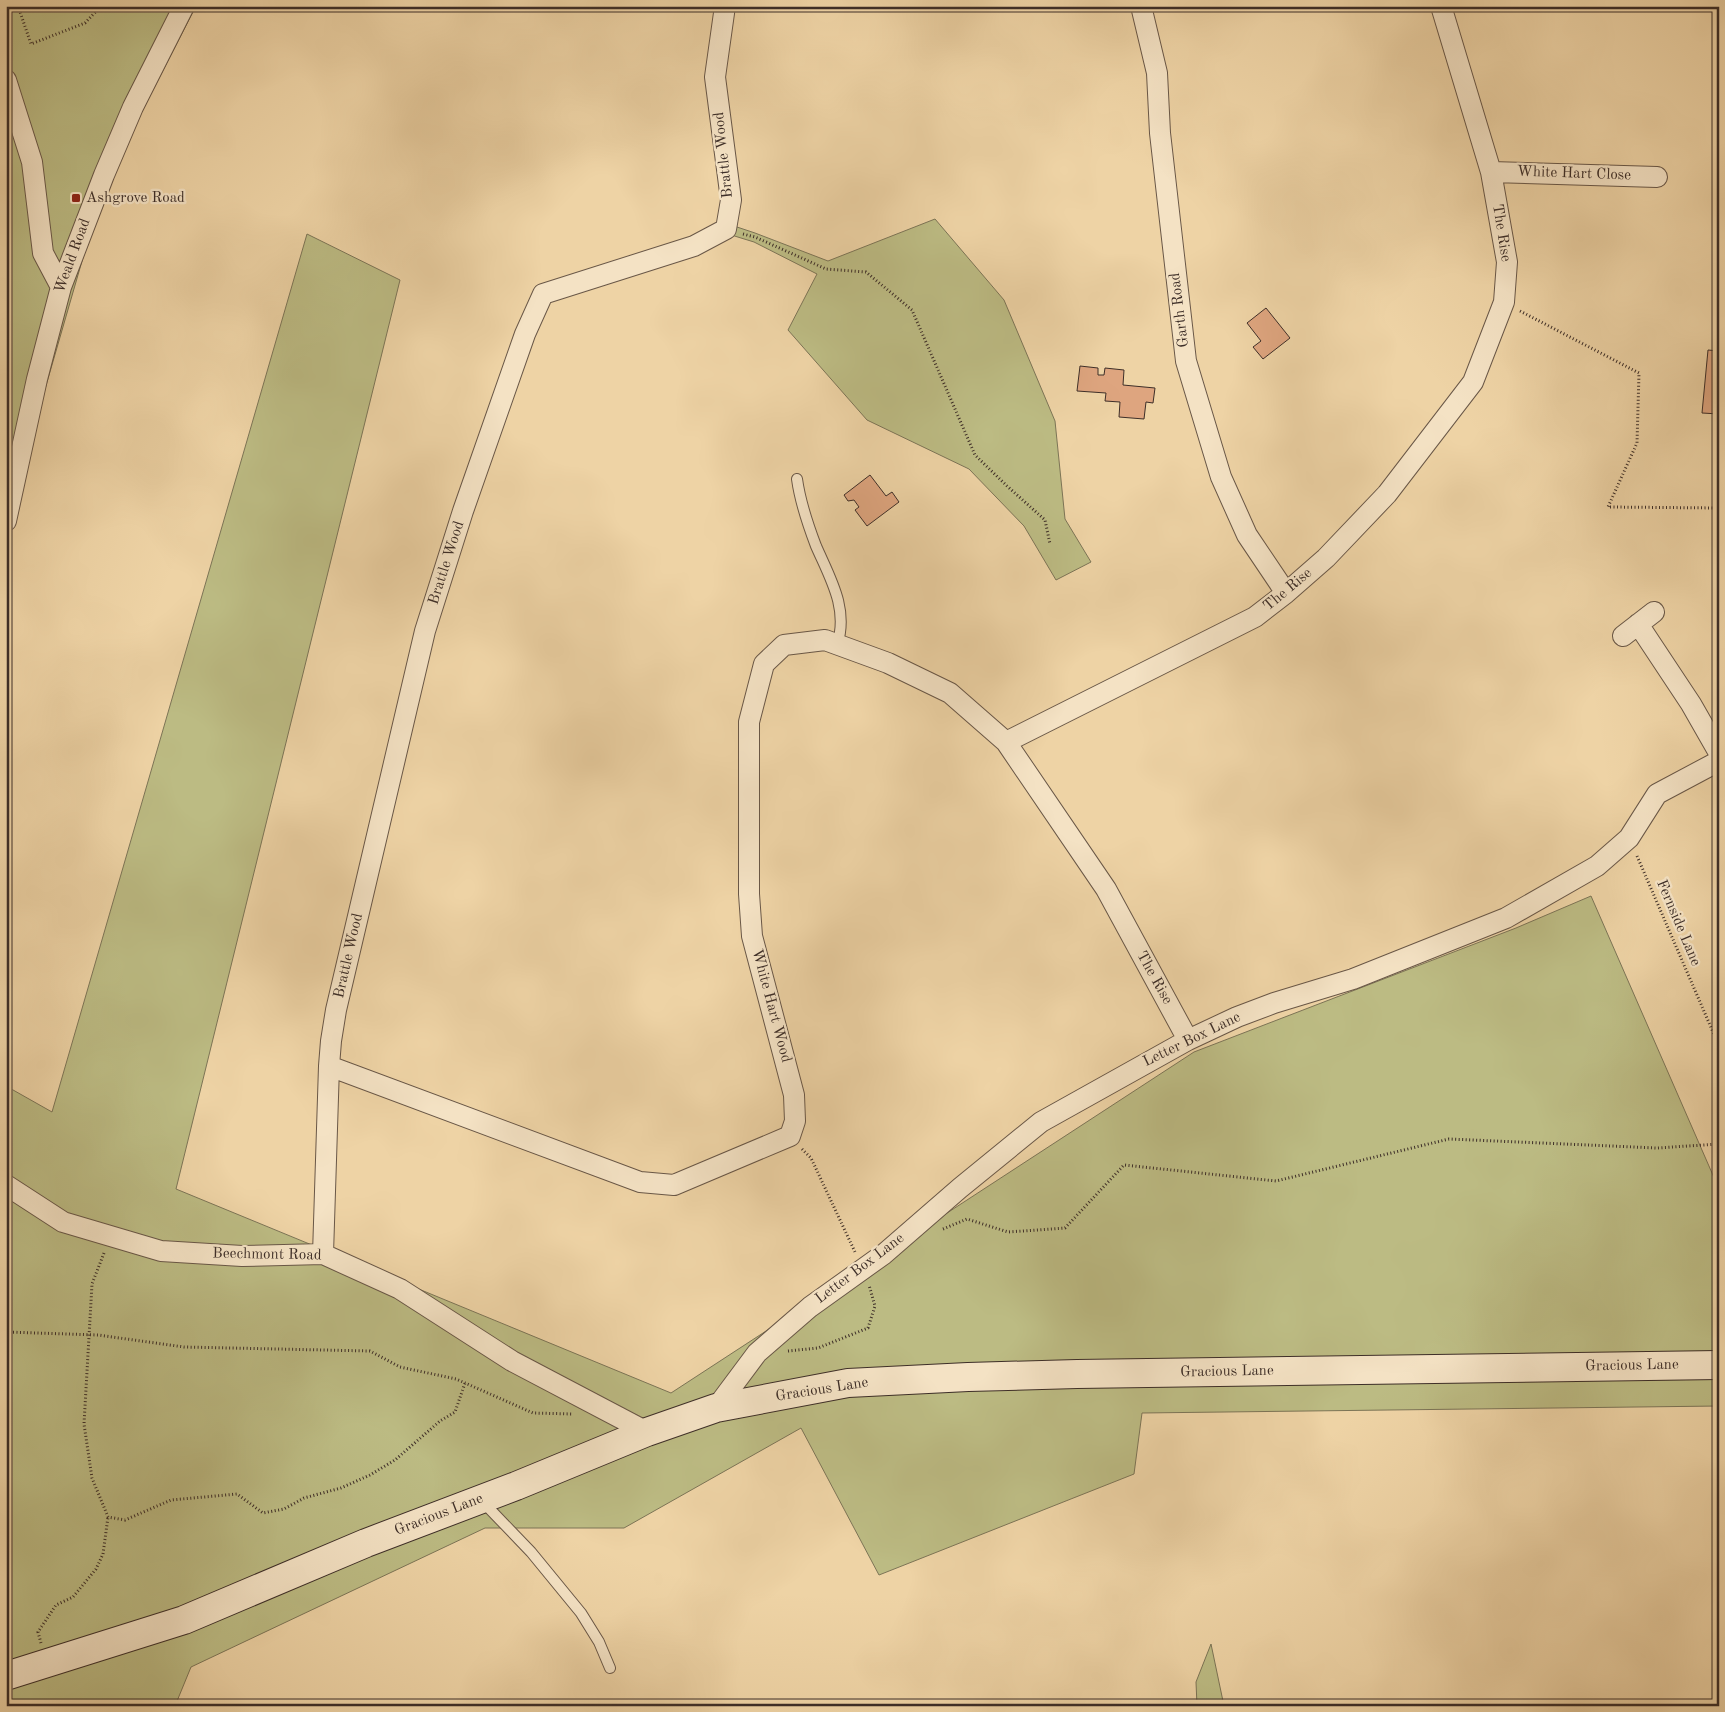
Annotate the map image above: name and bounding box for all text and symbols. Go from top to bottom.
street label: Brattle Wood [712,111,736,199]
street label: White Hart Close [1517,165,1632,183]
place label: Ashgrove Road [86,191,185,206]
marker: Ashgrove Road [70,192,82,204]
street label: The Rise [1489,203,1513,263]
street label: Weald Road [53,216,94,295]
street label: Garth Road [1168,272,1192,348]
street label: Brattle Wood [426,519,468,607]
street label: The Rise [1261,565,1315,614]
street label: Fernside Lane [1653,878,1703,968]
street label: Brattle Wood [332,912,366,1000]
street label: White Hart Wood [749,948,793,1064]
street label: The Rise [1133,949,1175,1007]
street label: Letter Box Lane [1141,1010,1243,1070]
street label: Letter Box Lane [813,1231,907,1307]
street label: Beechmont Road [212,1247,322,1263]
street label: Gracious Lane [1585,1358,1679,1374]
street label: Gracious Lane [1180,1364,1274,1380]
street label: Gracious Lane [775,1375,869,1405]
street label: Gracious Lane [393,1491,485,1539]

